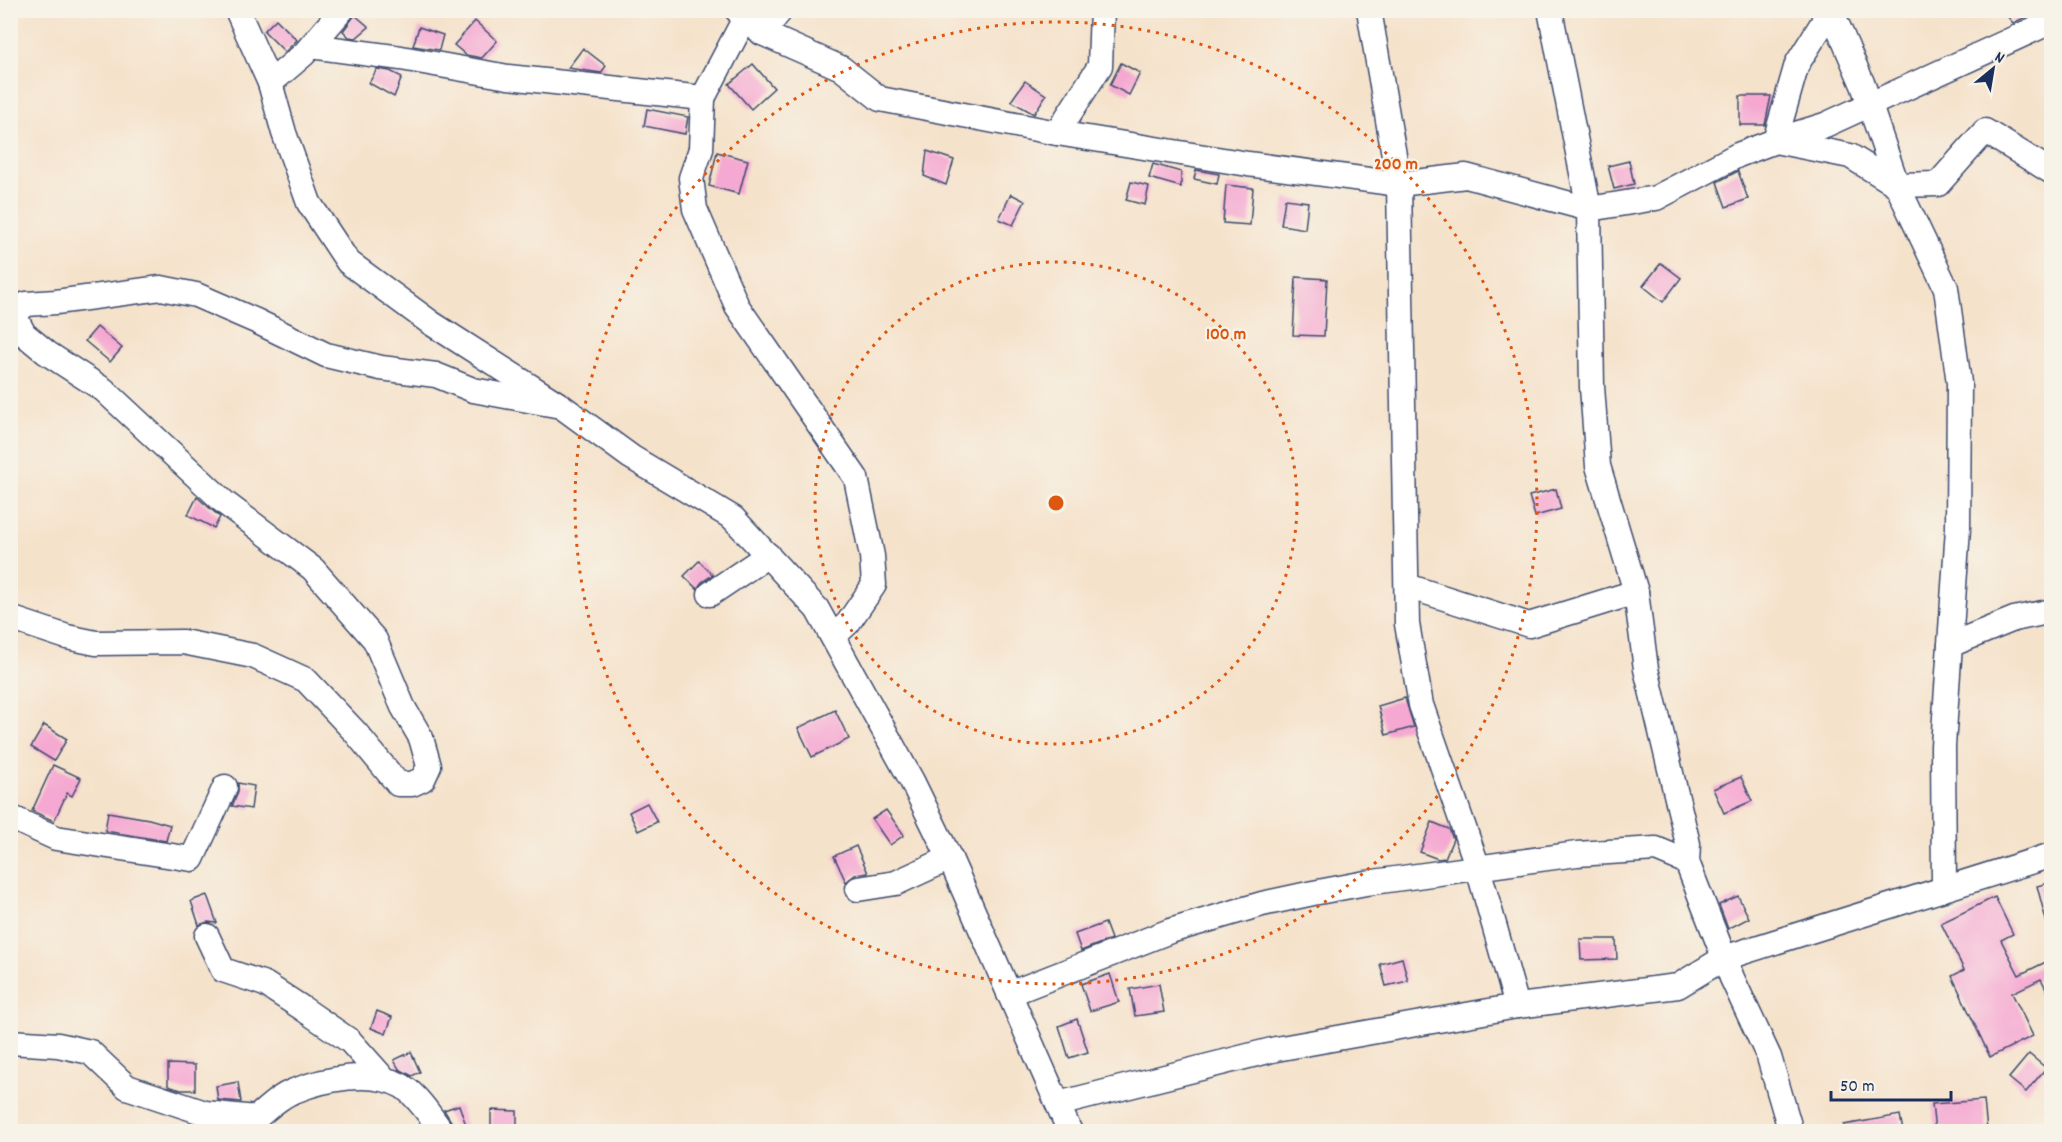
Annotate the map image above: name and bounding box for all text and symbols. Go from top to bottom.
north arrow [1963,39,2023,99]
text: N [1990,46,2009,70]
text: 200 m [1374,153,1418,178]
text: 100 m [1206,323,1246,348]
centre of rings [1046,493,1066,513]
scale bar [1831,1064,1951,1102]
text: 50 m [1840,1075,1875,1100]

